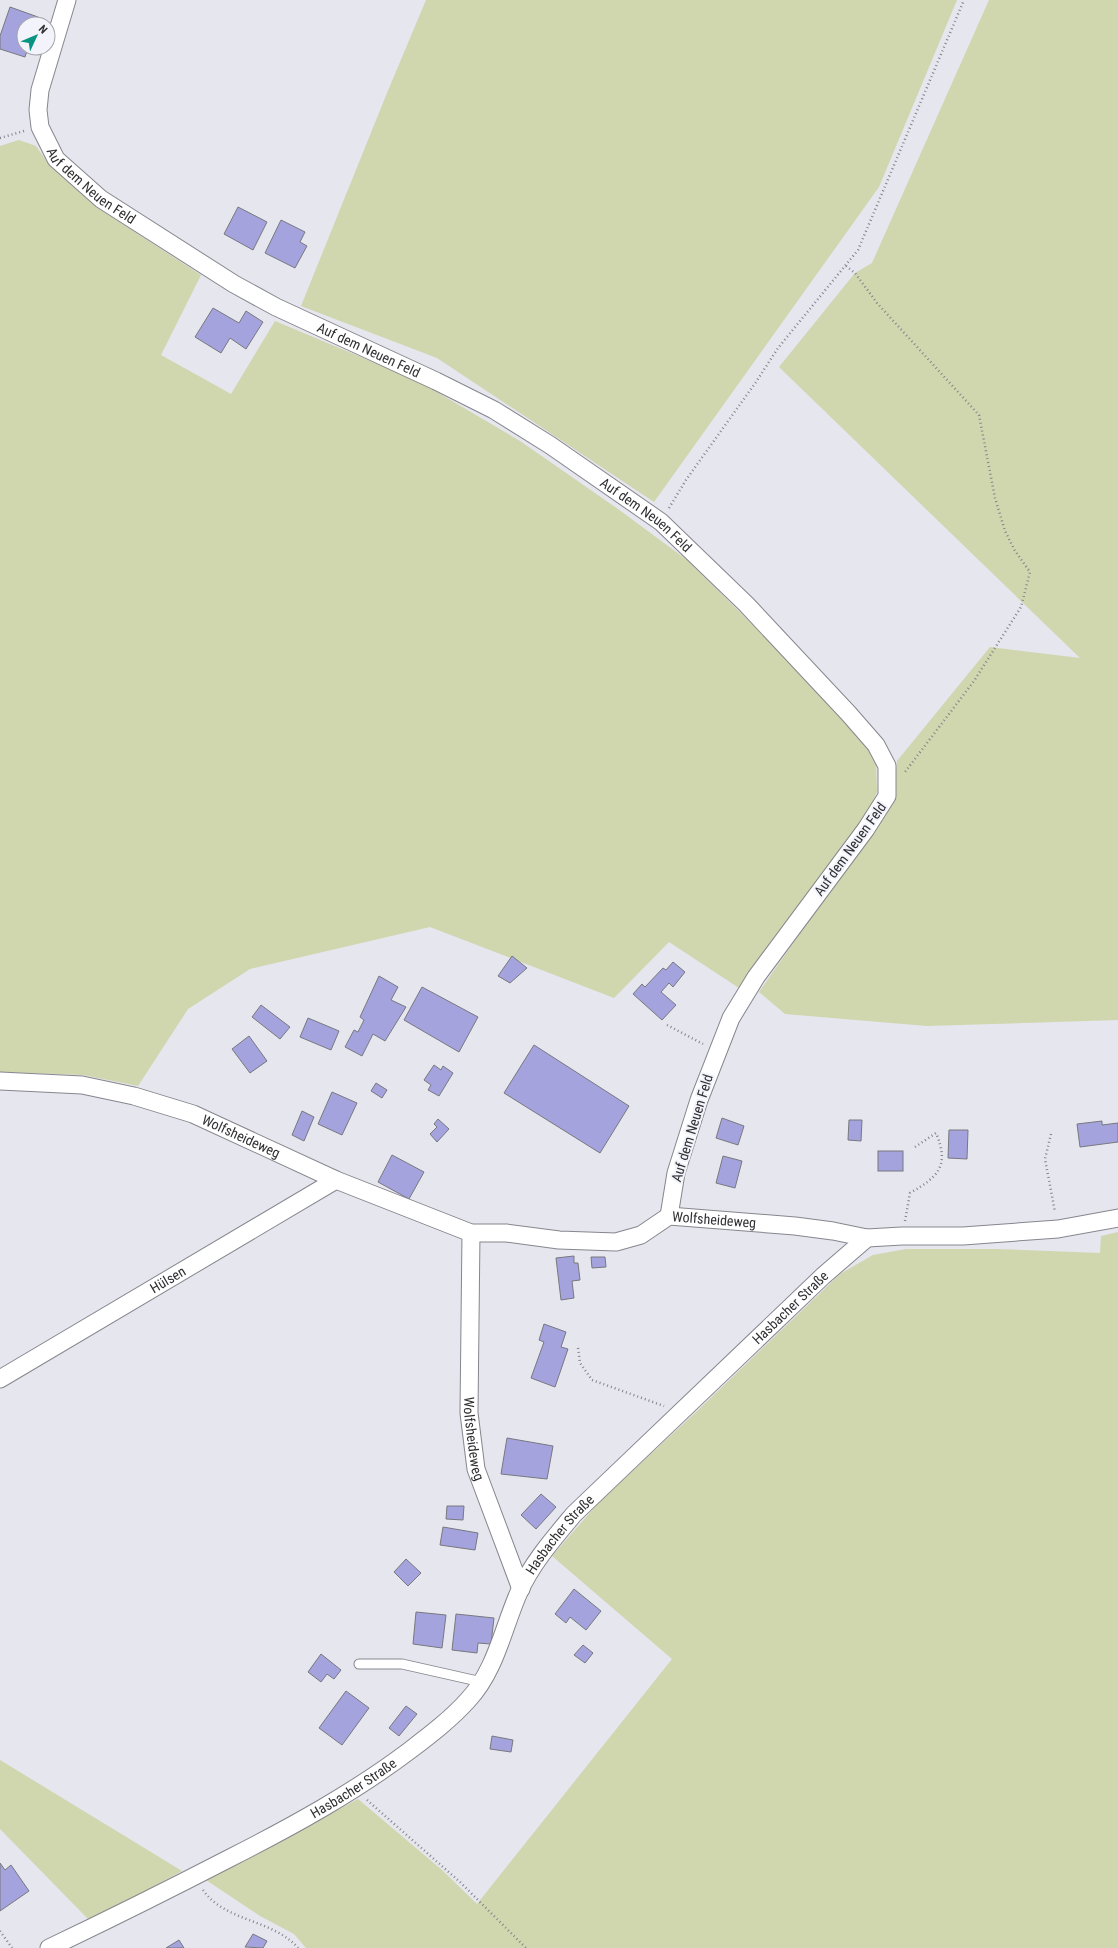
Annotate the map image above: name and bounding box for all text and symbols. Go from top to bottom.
north arrow [16,16,56,56]
text: N [36,22,50,37]
street label: Auf dem Neuen Feld [44,145,139,227]
street label: Auf dem Neuen Feld [315,319,423,381]
street label: Auf dem Neuen Feld [597,474,695,555]
street label: Auf dem Neuen Feld [811,799,889,899]
street label: Auf dem Neuen Feld [668,1072,716,1184]
street label: Wolfsheideweg [200,1111,283,1161]
street label: Wolfsheideweg [672,1208,757,1231]
street label: Hülsen [147,1263,188,1296]
street label: Hasbacher Straße [749,1267,832,1347]
street label: Wolfsheideweg [461,1397,488,1483]
street label: Hasbacher Straße [522,1491,597,1577]
street label: Hasbacher Straße [308,1755,400,1821]

